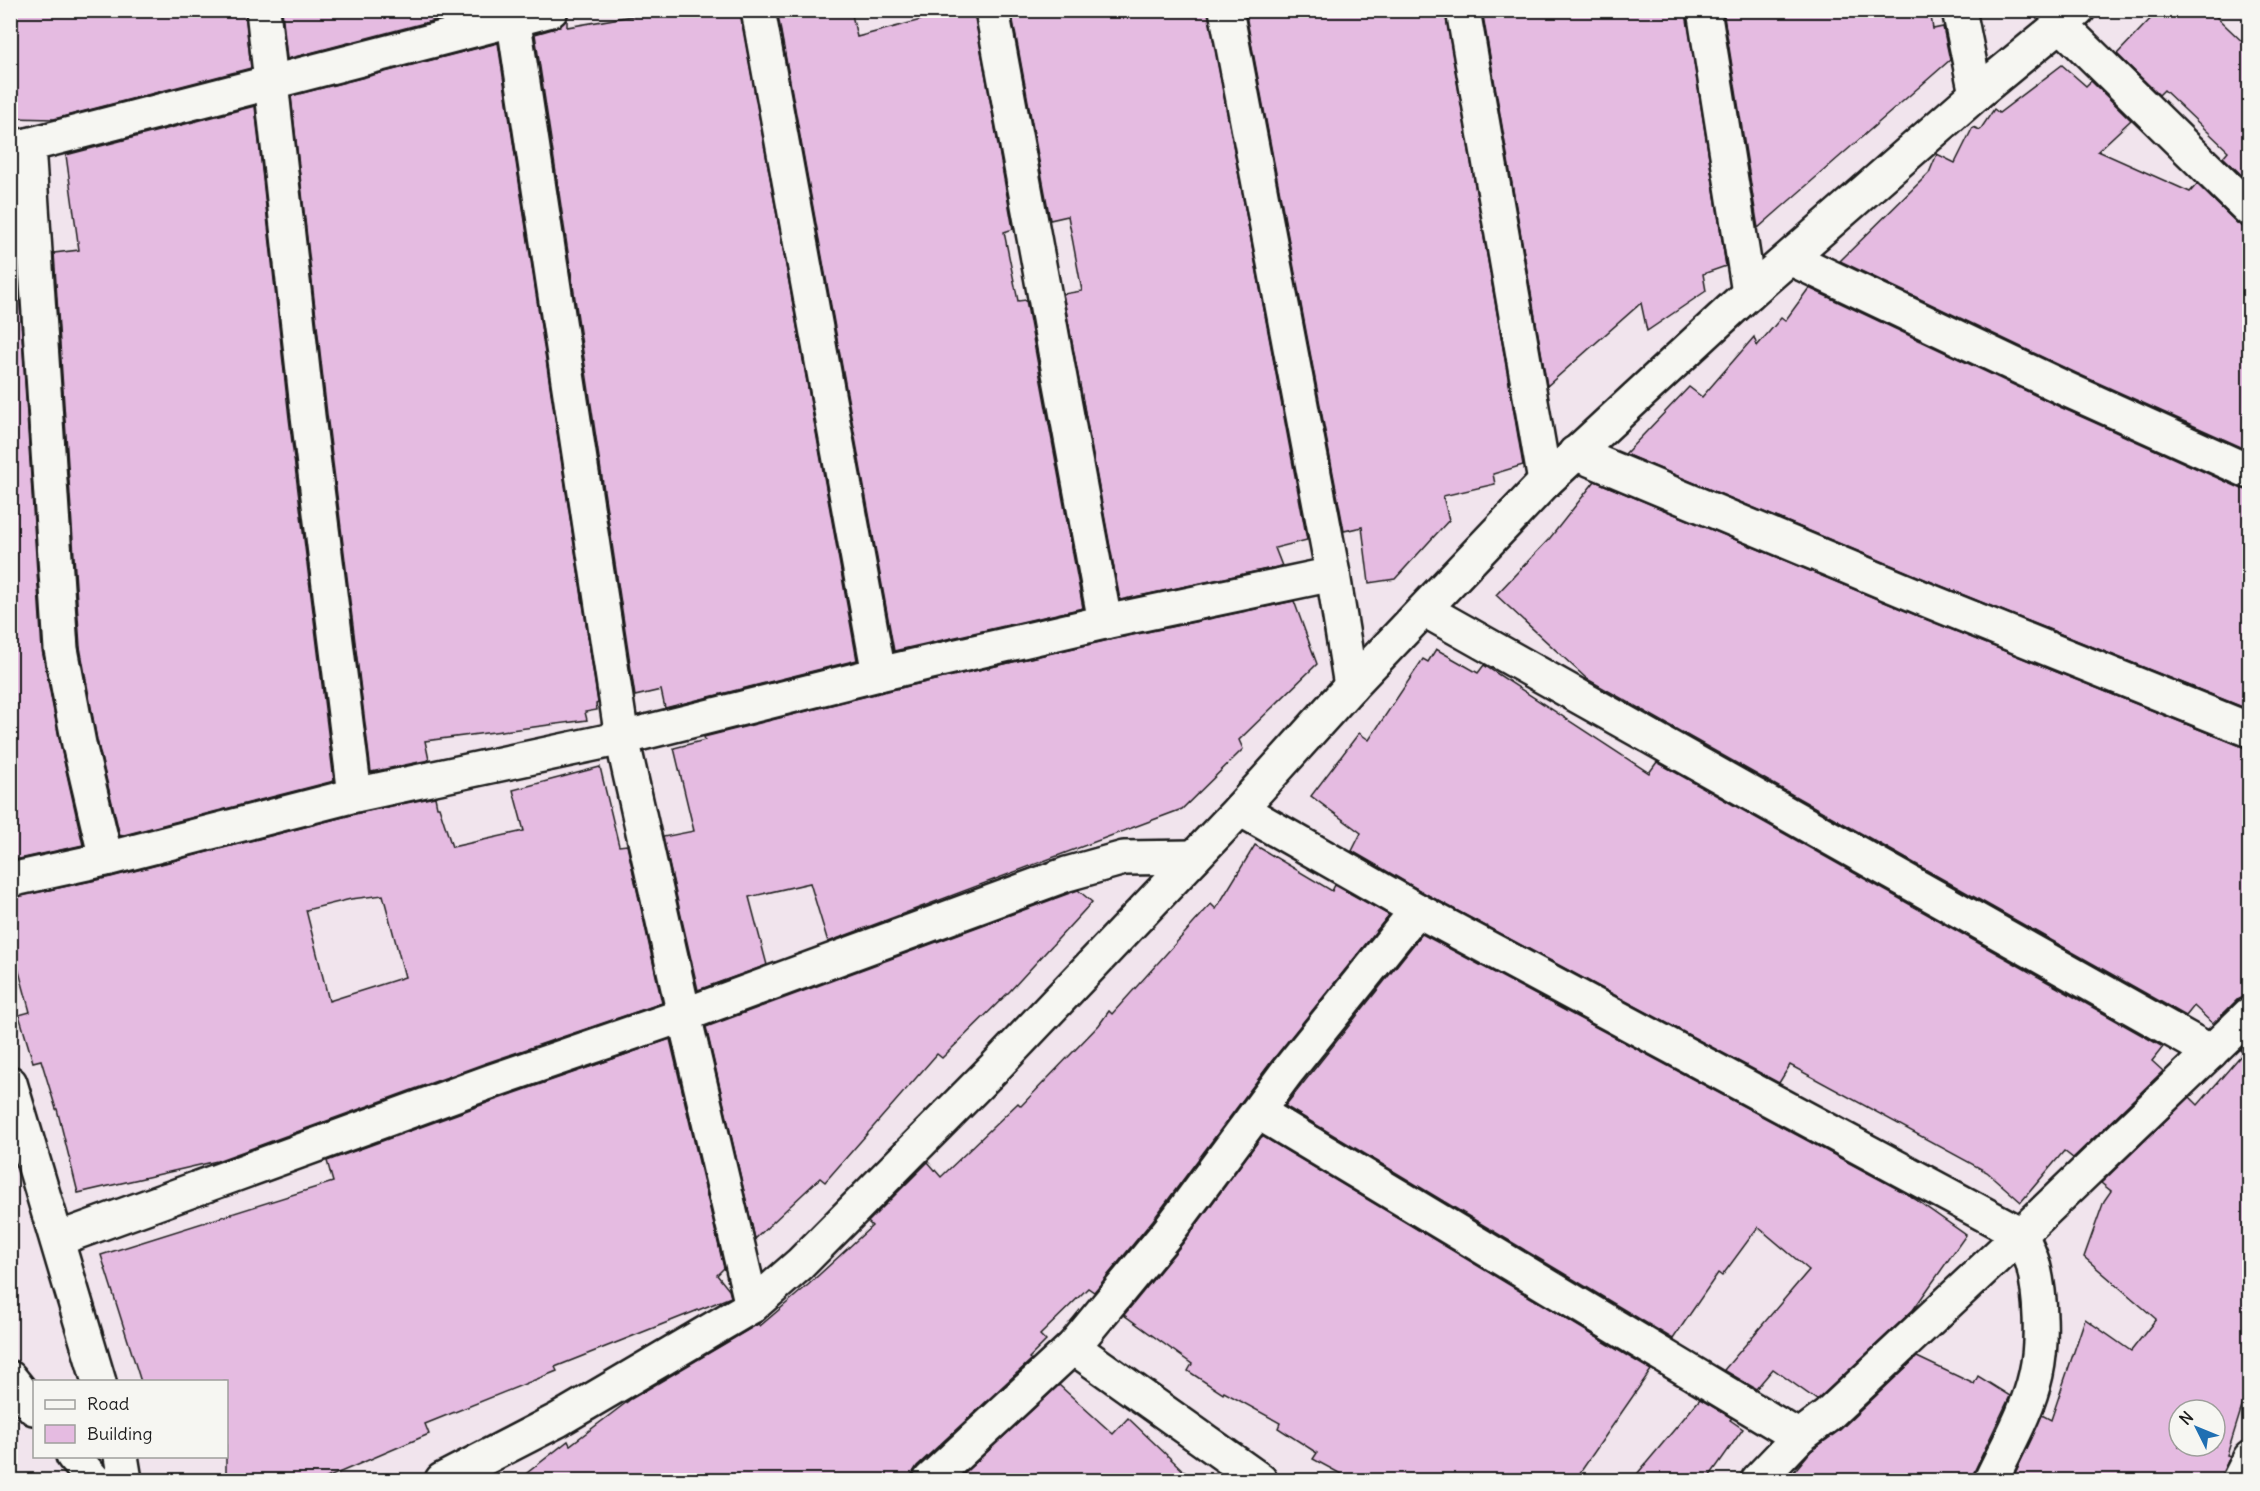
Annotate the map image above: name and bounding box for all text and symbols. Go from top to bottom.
legend [33,1380,228,1458]
text: Road [87,1392,130,1415]
north arrow [2167,1398,2227,1458]
text: N [2175,1407,2197,1429]
text: Building [87,1422,152,1445]

